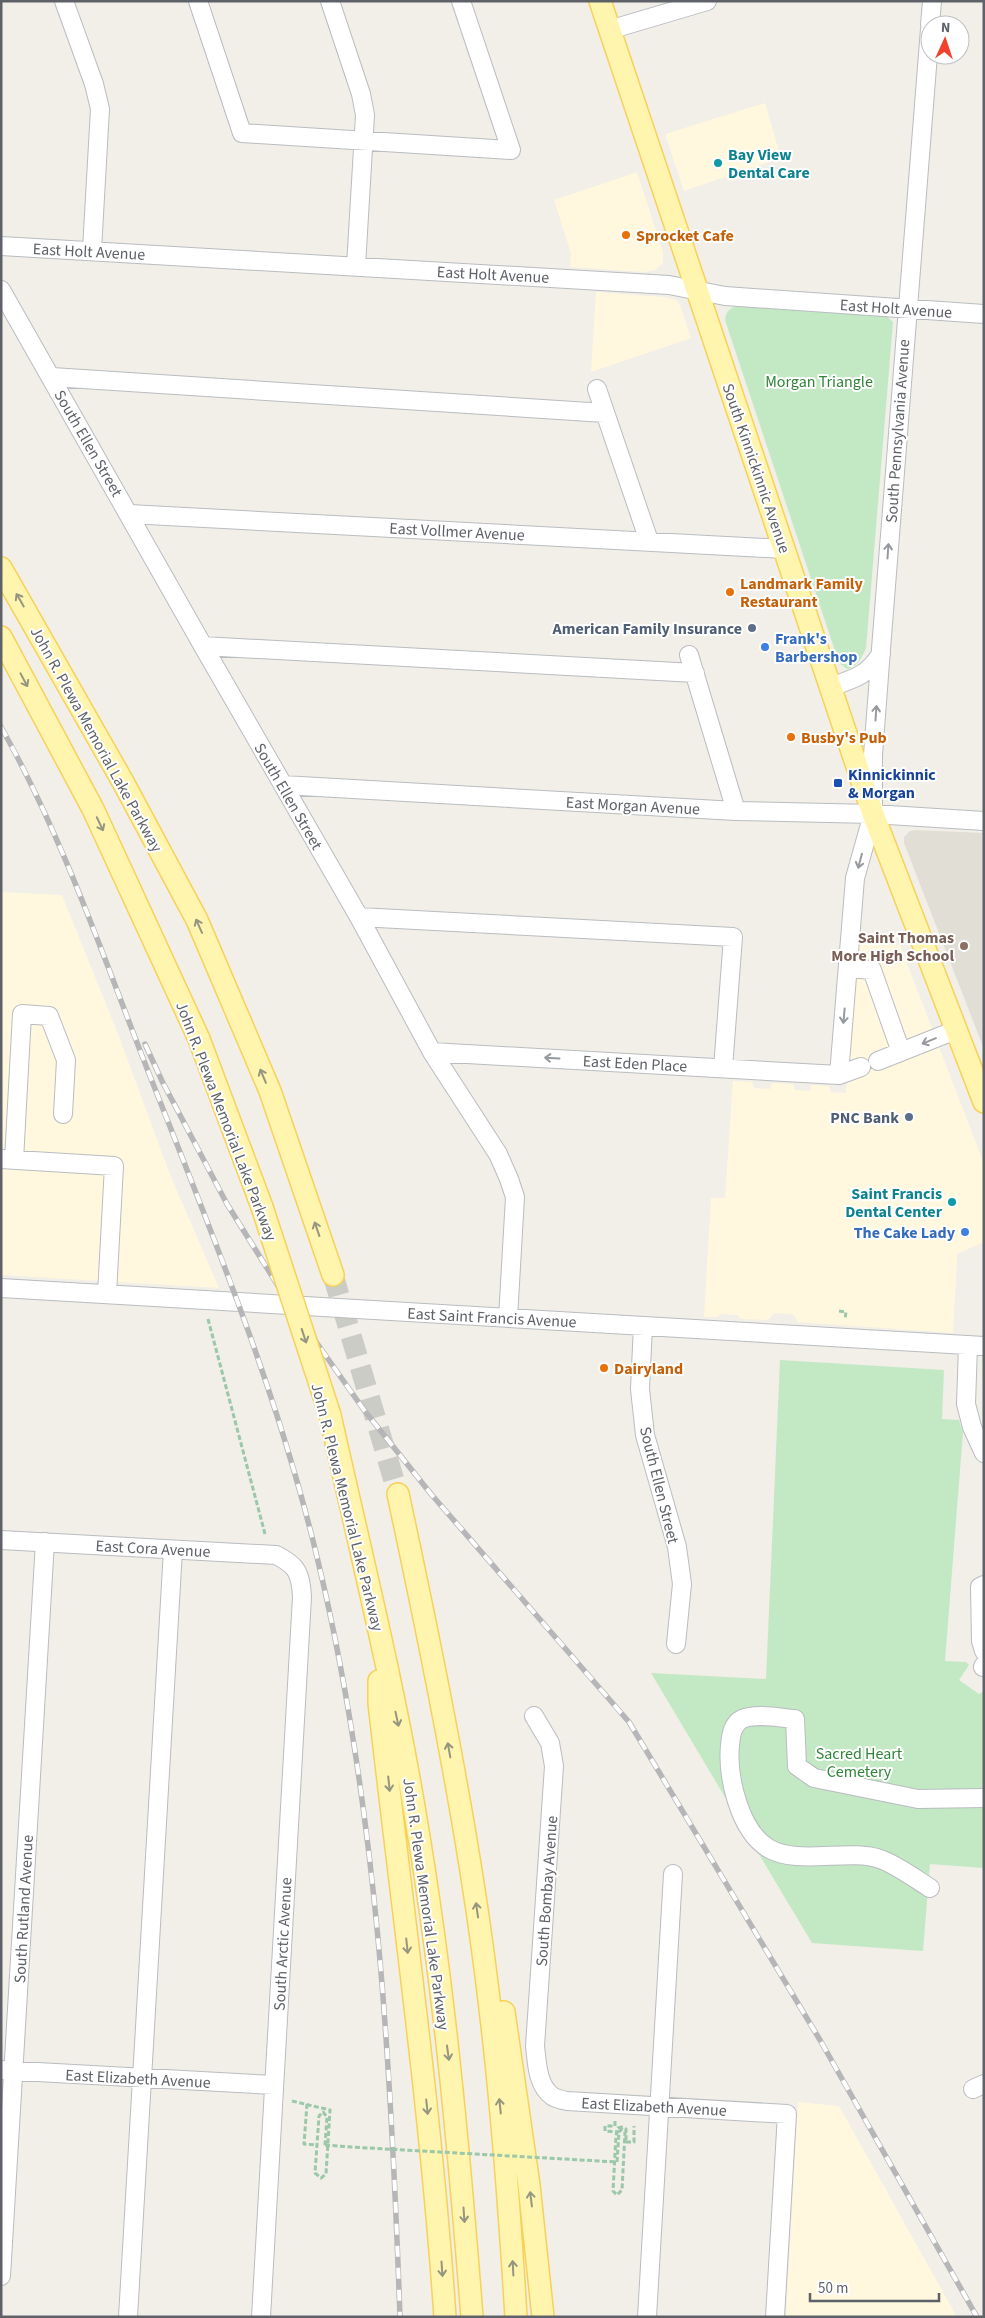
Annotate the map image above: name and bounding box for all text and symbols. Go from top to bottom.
north arrow [920,15,970,65]
text: N [940,18,951,38]
place label: Bay View Dental Care [728,144,810,184]
marker: Bay View Dental Care [712,157,724,169]
place label: Sprocket Cafe [636,225,734,247]
marker: Sprocket Cafe [620,229,632,241]
street label: East Holt Avenue [32,238,146,266]
street label: East Holt Avenue [436,261,550,289]
street label: East Holt Avenue [839,294,953,324]
street label: South Pennsylvania Avenue [881,338,915,524]
park label: Morgan Triangle [765,371,873,393]
street label: South Kinnickinnic Avenue [717,380,795,556]
street label: South Ellen Street [49,386,128,501]
street label: East Vollmer Avenue [389,517,525,547]
one-way arrow [884,543,893,559]
place label: Landmark Family Restaurant [740,573,863,613]
marker: Landmark Family Restaurant [724,586,736,598]
one-way arrow [14,593,24,608]
place label: American Family Insurance [552,618,742,640]
marker: American Family Insurance [746,622,758,634]
street label: John R. Plewa Memorial Lake Parkway [25,623,168,857]
place label: Frank's Barbershop [775,628,857,668]
marker: Frank's Barbershop [759,641,771,653]
one-way arrow [20,672,29,687]
one-way arrow [872,706,881,722]
place label: Busby's Pub [801,727,887,749]
marker: Busby's Pub [785,731,797,743]
street label: South Ellen Street [249,739,328,854]
place label: Kinnickinnic & Morgan [848,764,936,804]
marker: Kinnickinnic & Morgan [832,777,844,789]
street label: East Morgan Avenue [565,791,701,821]
one-way arrow [95,816,105,831]
one-way arrow [855,853,864,869]
one-way arrow [194,919,204,934]
place label: Saint Thomas More High School [831,927,954,967]
marker: Saint Thomas More High School [958,940,970,952]
street label: John R. Plewa Memorial Lake Parkway [170,998,282,1245]
one-way arrow [839,1008,849,1024]
one-way arrow [921,1038,936,1047]
street label: East Eden Place [582,1050,688,1078]
one-way arrow [545,1054,561,1063]
one-way arrow [258,1069,268,1084]
place label: PNC Bank [830,1107,899,1129]
marker: PNC Bank [903,1111,915,1123]
place label: Saint Francis Dental Center [845,1183,943,1223]
marker: Saint Francis Dental Center [946,1196,958,1208]
one-way arrow [312,1221,322,1237]
place label: The Cake Lady [854,1222,956,1244]
marker: The Cake Lady [959,1226,971,1238]
street label: East Saint Francis Avenue [407,1303,577,1333]
one-way arrow [300,1328,309,1344]
place label: Dairyland [614,1358,683,1380]
marker: Dairyland [598,1362,610,1374]
street label: John R. Plewa Memorial Lake Parkway [306,1381,389,1634]
street label: South Ellen Street [634,1424,684,1547]
street label: East Cora Avenue [95,1535,211,1563]
one-way arrow [393,1711,403,1727]
one-way arrow [444,1742,454,1758]
park label: Sacred Heart Cemetery [816,1743,903,1783]
one-way arrow [384,1776,394,1792]
street label: John R. Plewa Memorial Lake Parkway [397,1776,455,2032]
street label: South Bombay Avenue [531,1815,563,1967]
street label: South Rutland Avenue [9,1834,39,1984]
street label: South Arctic Avenue [269,1877,297,2011]
one-way arrow [472,1902,482,1918]
one-way arrow [402,1937,412,1953]
one-way arrow [443,2044,453,2060]
street label: East Elizabeth Avenue [65,2064,211,2094]
street label: East Elizabeth Avenue [581,2092,727,2122]
one-way arrow [422,2098,432,2114]
one-way arrow [495,2098,504,2114]
one-way arrow [526,2191,536,2207]
one-way arrow [459,2206,468,2222]
one-way arrow [437,2260,446,2276]
one-way arrow [508,2260,517,2276]
scale bar [810,2270,939,2302]
text: 50 m [818,2278,848,2299]

